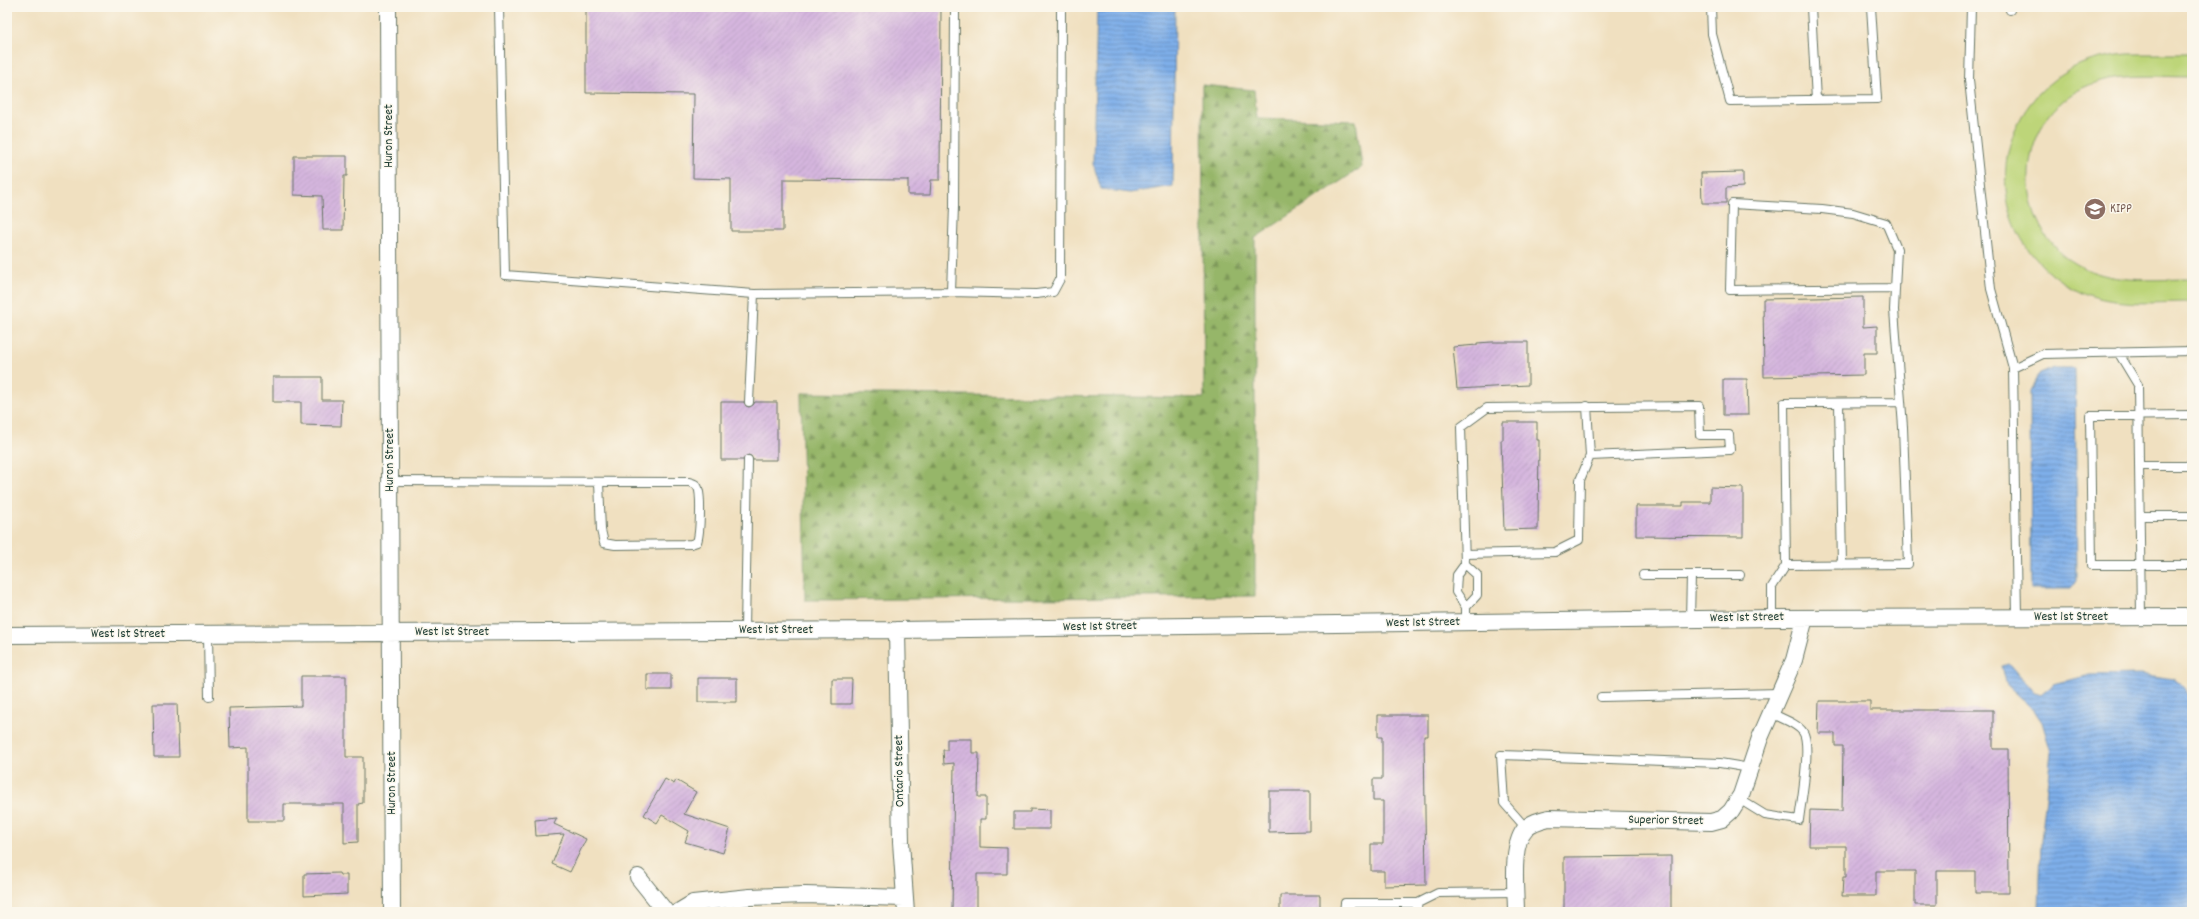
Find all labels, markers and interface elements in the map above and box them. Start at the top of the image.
street label: Huron Street [380,104,399,168]
school or university icon: KIPP [2082,196,2108,222]
place label: KIPP [2110,200,2132,219]
street label: Huron Street [381,428,400,492]
street label: West 1st Street [1710,608,1784,628]
street label: West 1st Street [2034,608,2108,627]
street label: West 1st Street [1386,613,1460,633]
street label: West 1st Street [1063,617,1137,637]
street label: West 1st Street [739,621,813,640]
street label: West 1st Street [415,623,489,642]
street label: West 1st Street [91,625,165,644]
street label: Ontario Street [890,735,910,807]
street label: Huron Street [383,751,402,815]
street label: Superior Street [1628,811,1704,831]

